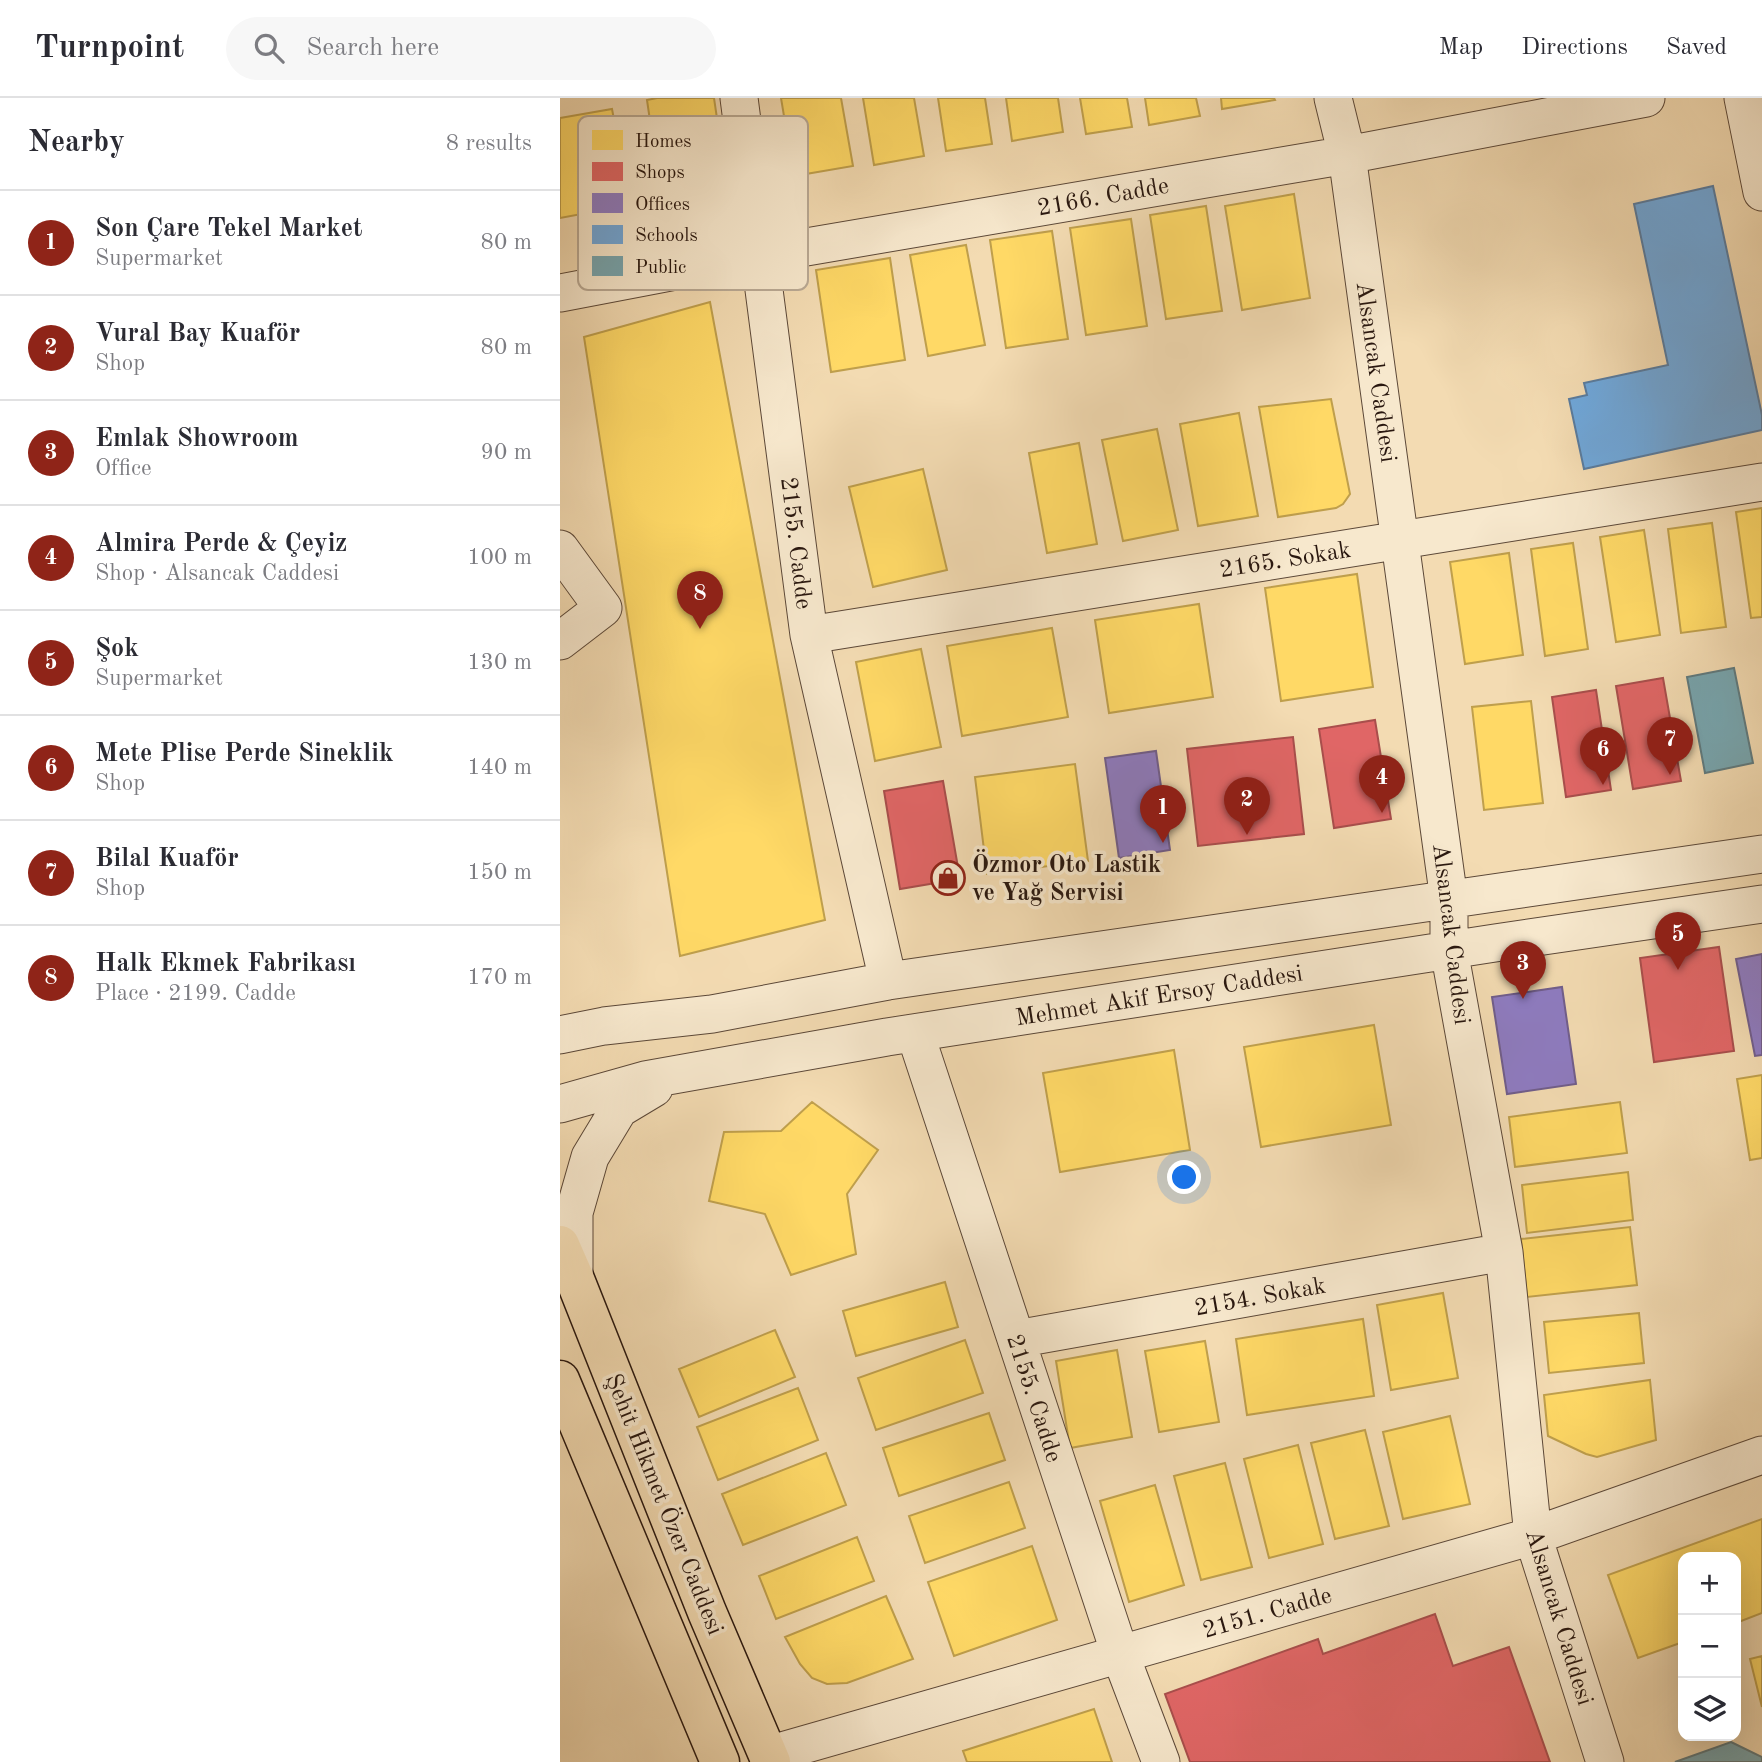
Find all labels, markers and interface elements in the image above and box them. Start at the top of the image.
search box [226,17,716,80]
icon: search [250,29,288,67]
text: Turnpoint [35,32,184,65]
text: Search here [306,35,439,61]
text: Map [1439,36,1483,60]
text: Directions [1521,36,1628,60]
text: Saved [1666,36,1727,60]
legend [578,116,808,290]
text: Nearby [28,128,125,158]
text: 8 results [446,132,532,155]
text: Homes [635,133,691,152]
text: Shops [635,164,685,183]
street label: 2166. Cadde [1036,175,1171,221]
text: Offices [635,196,690,215]
text: Son Çare Tekel Market [95,216,362,242]
text: Schools [635,227,698,246]
text: 1 [44,231,58,254]
text: 80 m [481,231,532,254]
text: Supermarket [95,247,223,270]
text: Public [635,259,686,278]
street label: Alsancak Caddesi [1350,280,1400,464]
text: Vural Bay Kuaför [95,321,300,347]
text: 2 [44,336,58,359]
text: 80 m [481,336,532,359]
text: Shop [95,352,145,375]
text: Emlak Showroom [95,426,299,452]
text: 3 [44,441,58,464]
text: 90 m [481,441,532,464]
text: Office [95,457,152,480]
street label: 2155. Cadde [775,476,815,611]
text: Almira Perde & Çeyiz [95,531,347,557]
street label: 2165. Sokak [1218,539,1353,583]
text: 4 [44,546,58,569]
text: 100 m [467,546,532,569]
text: Shop · Alsancak Caddesi [95,562,339,585]
pin: 8 [677,571,723,629]
text: Şok [95,636,139,662]
text: 5 [44,651,58,674]
text: 130 m [467,651,532,674]
text: Supermarket [95,667,223,690]
pin: 7 [1647,717,1693,775]
pin: 6 [1580,727,1626,785]
text: Mete Plise Perde Sineklik [95,741,393,767]
pin: 4 [1359,755,1405,813]
text: 6 [44,756,58,779]
text: 140 m [467,756,532,779]
text: Shop [95,772,145,795]
pin: 2 [1224,777,1270,835]
pin: 1 [1140,785,1186,843]
street label: Alsancak Caddesi [1427,842,1473,1026]
text: Bilal Kuaför [95,846,239,872]
place label: Özmor Oto Lastik ve Yağ Servisi [972,849,1161,906]
shop icon: Özmor Oto Lastik ve Yağ Servisi [929,859,967,897]
text: 7 [44,861,58,884]
text: 150 m [467,861,532,884]
text: Shop [95,877,145,900]
pin: 5 [1655,912,1701,970]
pin: 3 [1500,941,1546,999]
text: Halk Ekmek Fabrikası [95,951,356,977]
street label: Mehmet Akif Ersoy Caddesi [1014,962,1305,1032]
text: 8 [44,966,58,989]
text: 170 m [467,966,532,989]
text: Place · 2199. Cadde [95,982,296,1005]
your location [1167,1160,1201,1194]
street label: 2154. Sokak [1193,1275,1328,1321]
street label: 2155. Cadde [1001,1332,1065,1466]
street label: Şehit Hikmet Özer Caddesi [600,1369,730,1639]
street label: Alsancak Caddesi [1520,1527,1596,1708]
map controls [1678,1552,1741,1741]
button: + [1678,1552,1741,1615]
street label: 2151. Cadde [1200,1584,1335,1644]
button: − [1678,1615,1741,1678]
button: layers [1678,1678,1741,1741]

